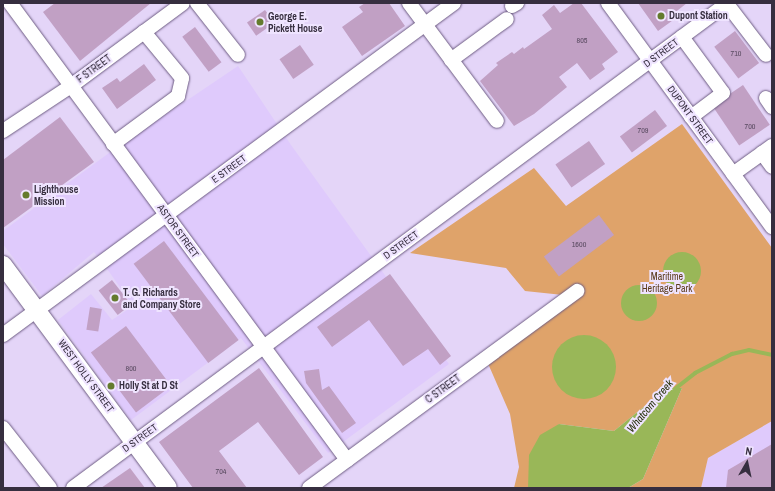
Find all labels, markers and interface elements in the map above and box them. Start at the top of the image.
place label: George E. Pickett House [268,10,322,34]
place label: Dupont Station [669,10,728,22]
marker: Dupont Station [656,11,666,21]
marker: George E. Pickett House [255,17,265,27]
house number: 805 [577,36,587,46]
street label: D STREET [641,36,681,70]
house number: 710 [731,49,741,59]
street label: F STREET [74,52,114,86]
street label: DUPONT STREET [665,83,715,147]
house number: 700 [745,122,755,132]
house number: 709 [638,126,648,136]
street label: E STREET [209,152,249,186]
place label: Lighthouse Mission [34,183,78,206]
marker: Lighthouse Mission [21,190,31,200]
street label: ASTOR STREET [155,202,201,260]
street label: D STREET [381,228,421,262]
house number: 1600 [572,240,586,250]
park label: Maritime Heritage Park [642,270,692,294]
place label: T. G. Richards and Company Store [123,286,200,310]
marker: T. G. Richards and Company Store [110,293,120,303]
street label: WEST HOLLY STREET [56,337,116,415]
house number: 800 [126,364,136,374]
street label: C STREET [423,372,463,406]
water label: Whatcom Creek [624,377,676,435]
place label: Holly St at D St [119,380,178,392]
marker: Holly St at D St [106,381,116,391]
street label: D STREET [120,421,160,455]
north arrow [727,443,767,483]
text: N [745,444,753,459]
house number: 704 [216,467,226,477]

